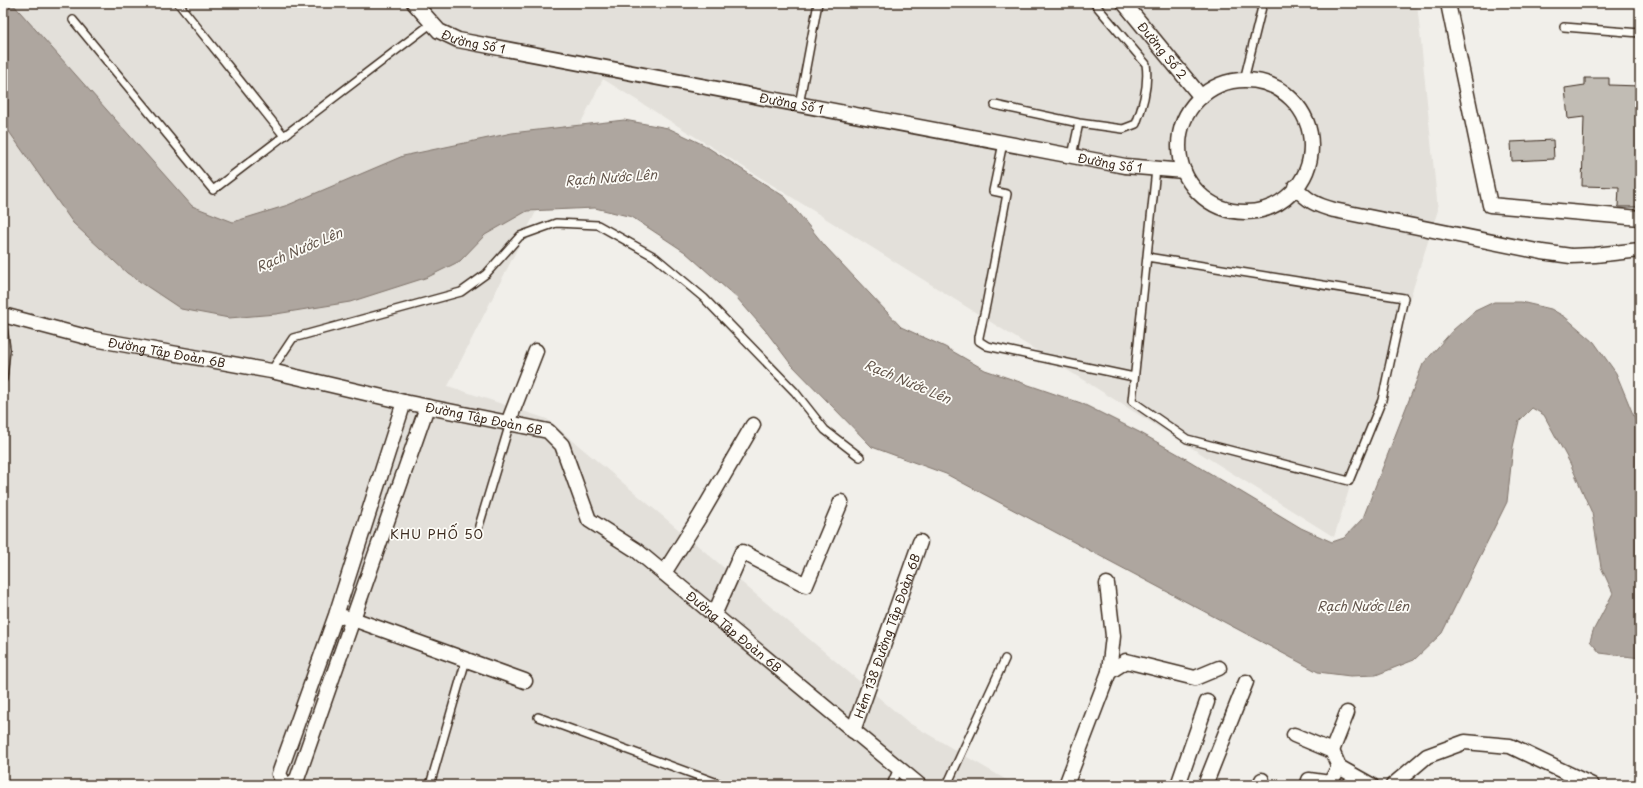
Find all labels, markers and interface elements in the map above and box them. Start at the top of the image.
street label: Đường Số 2 [1134,18,1192,83]
street label: Đường Số 1 [439,25,507,58]
street label: Đường Số 1 [758,88,825,118]
street label: Đường Số 1 [1076,148,1143,176]
water label: Rạch Nước Lên [564,164,659,190]
water label: Rạch Nước Lên [253,222,346,276]
street label: Đường Tập Đoàn 6B [107,333,227,372]
water label: Rạch Nước Lên [862,354,955,408]
street label: Đường Tập Đoàn 6B [424,398,544,439]
district label: KHU PHỐ 50 [390,523,484,543]
street label: Hẻm 138 Đường Tập Đoàn 6B [849,551,924,721]
street label: Đường Tập Đoàn 6B [682,586,786,676]
water label: Rạch Nước Lên [1317,596,1410,615]

